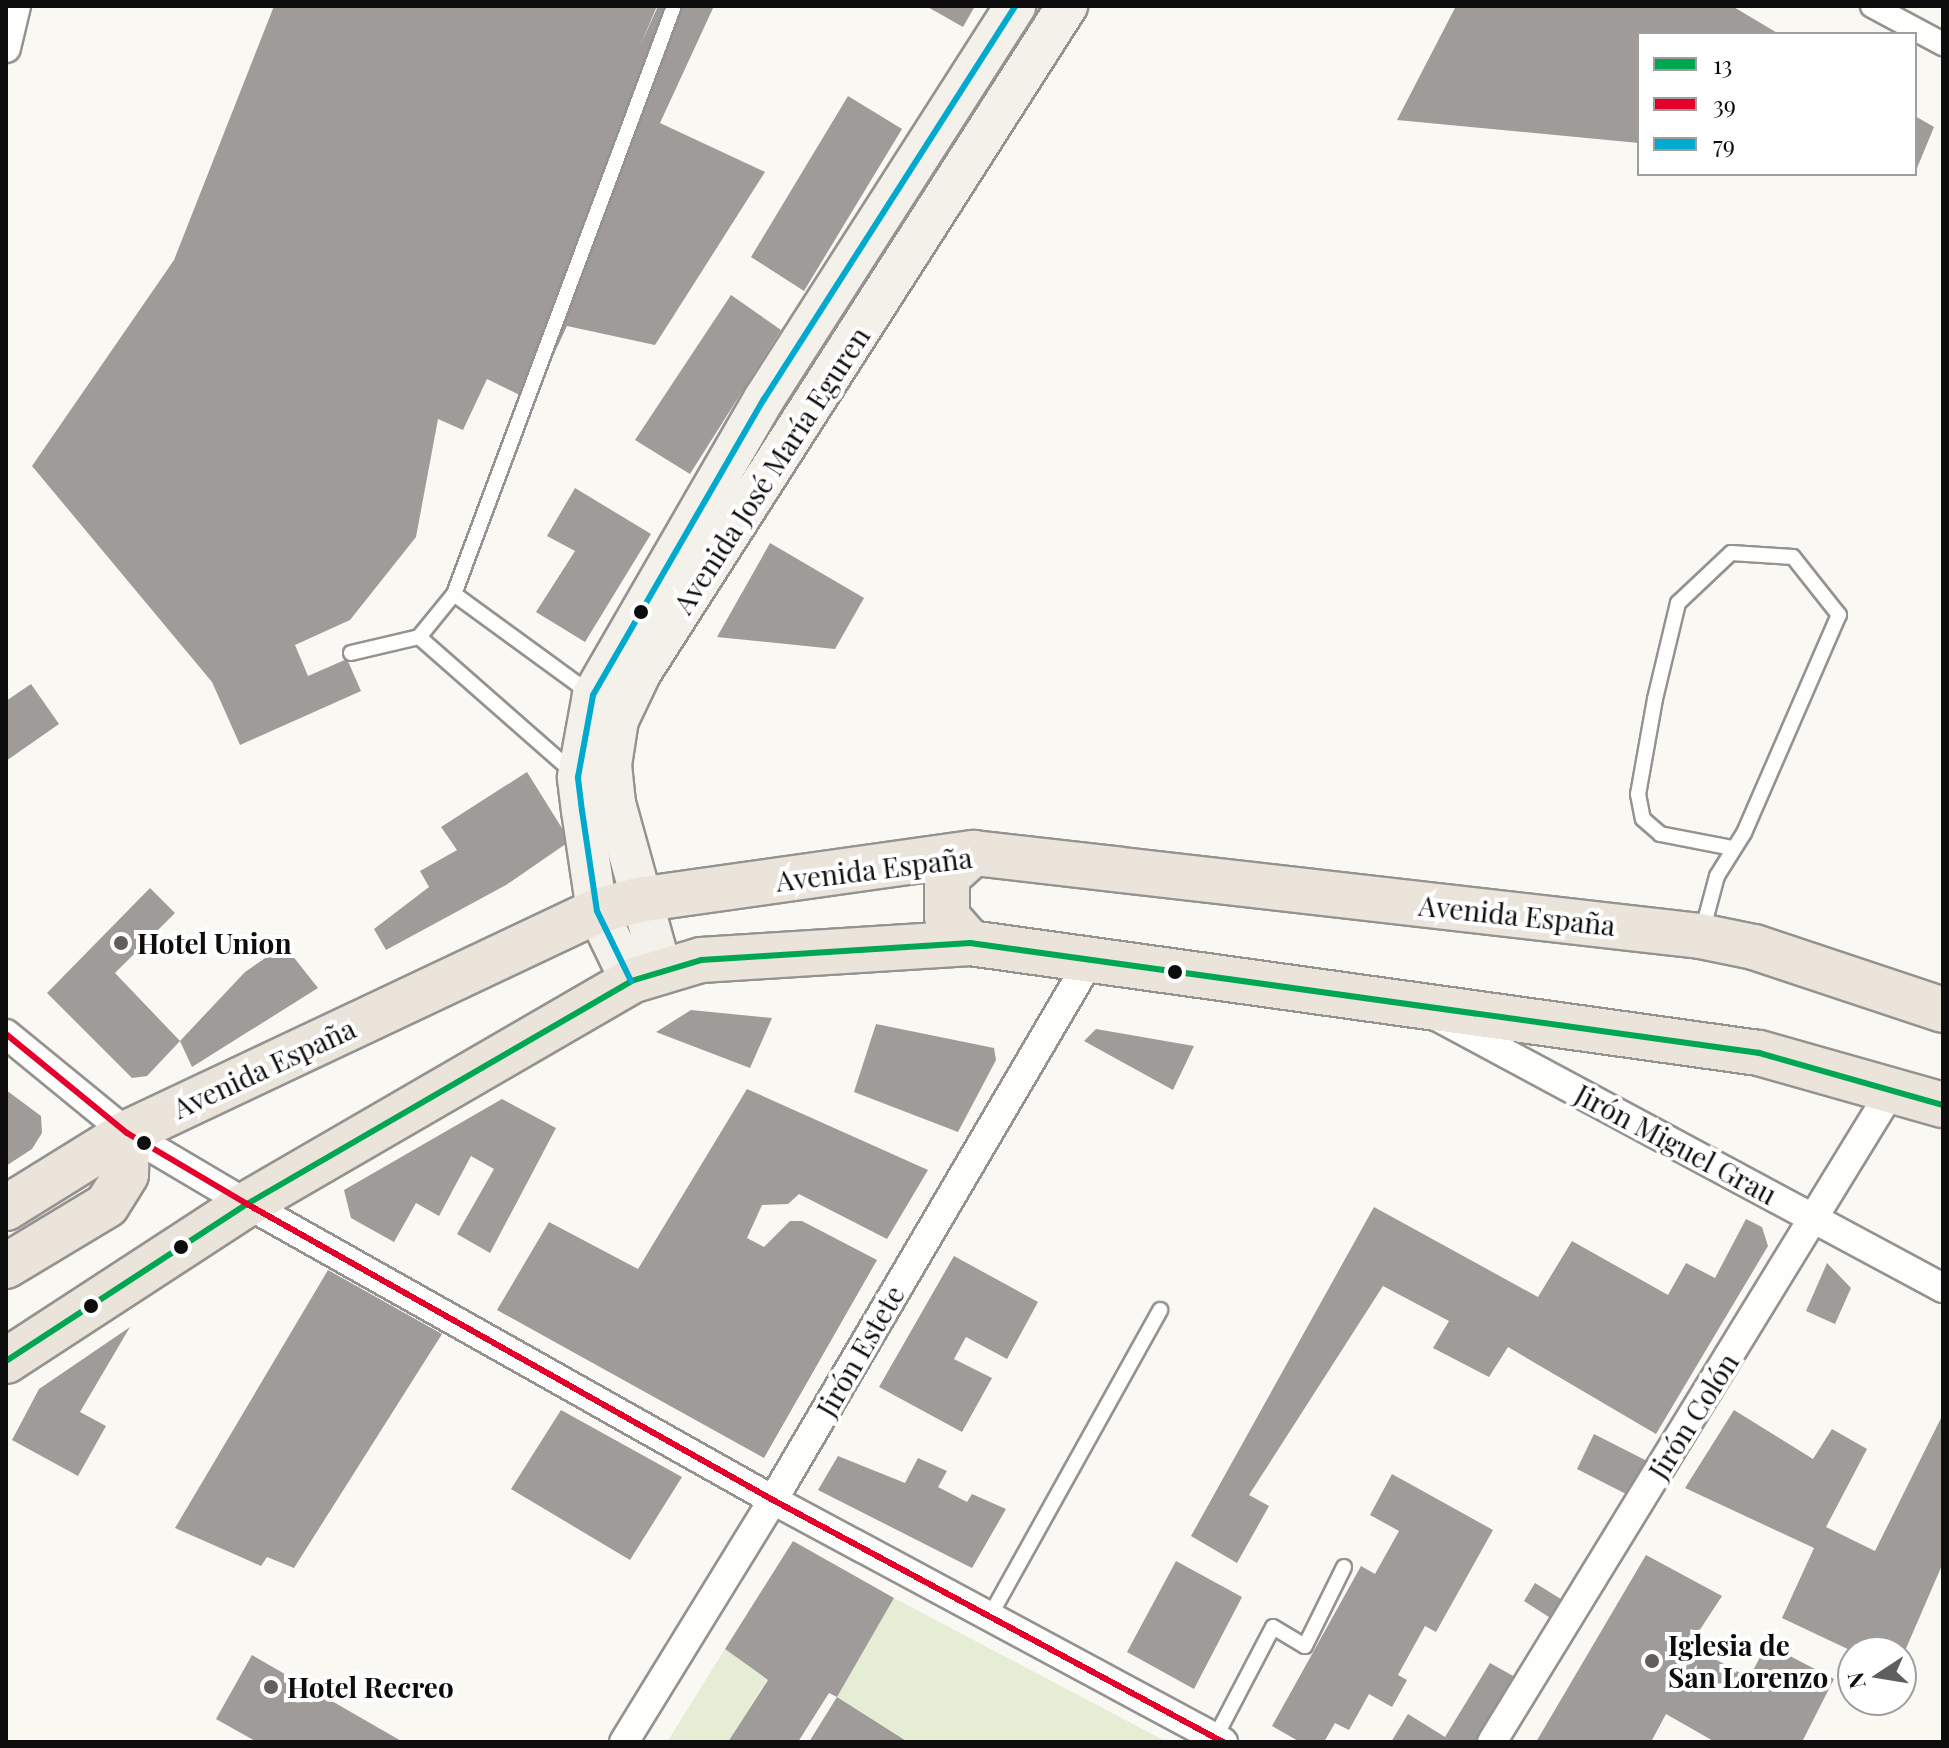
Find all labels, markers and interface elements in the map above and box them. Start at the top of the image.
legend [1637,32,1917,176]
text: 13 [1713,48,1732,80]
text: 39 [1713,88,1736,120]
text: 79 [1713,128,1735,160]
street label: Avenida José María Eguren [666,320,876,620]
unlabelled marker [633,604,649,620]
street label: Avenida España [774,840,974,898]
street label: Avenida España [1417,888,1617,942]
place label: Hotel Union [137,926,292,960]
marker: Hotel Union [112,934,130,952]
unlabelled marker [1167,964,1183,980]
street label: Avenida España [167,1011,361,1125]
street label: Jirón Miguel Grau [1570,1077,1782,1211]
unlabelled marker [136,1135,152,1151]
unlabelled marker [173,1239,189,1255]
street label: Jirón Estete [809,1279,911,1423]
unlabelled marker [83,1298,99,1314]
street label: Jirón Colón [1641,1347,1745,1485]
place label: Iglesia de San Lorenzo [1668,1628,1828,1694]
north arrow [1837,1636,1917,1716]
marker: Iglesia de San Lorenzo [1643,1652,1661,1670]
place label: Hotel Recreo [287,1670,454,1704]
text: N [1839,1670,1872,1691]
marker: Hotel Recreo [262,1678,280,1696]

